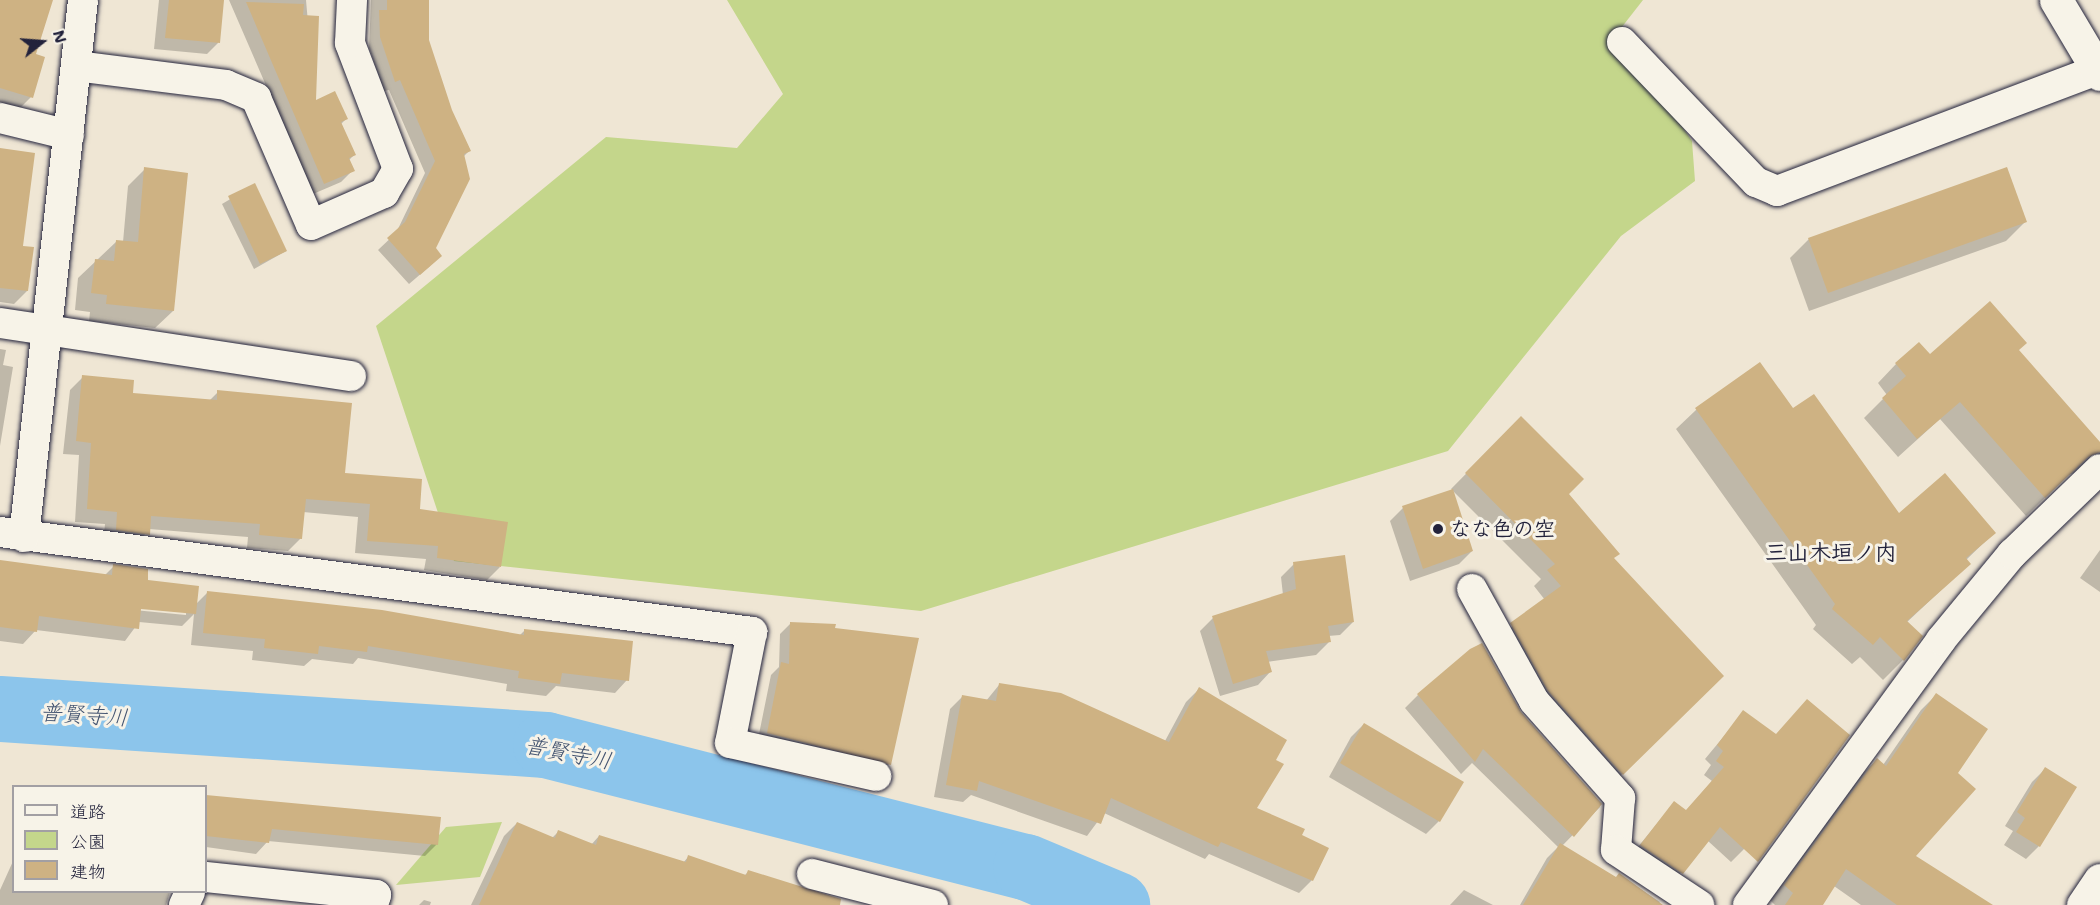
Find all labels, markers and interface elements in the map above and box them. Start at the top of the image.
north arrow [12,12,72,72]
text: N [48,27,72,46]
place label: なな色の空 [1450,516,1555,542]
marker: なな色の空 [1431,522,1445,536]
district label: 三山木垣ノ内 [1765,540,1897,566]
water label: 普賢寺川 [39,699,129,731]
water label: 普賢寺川 [522,732,614,774]
legend [12,785,207,893]
text: 道路 [70,800,106,824]
text: 公園 [70,830,106,854]
text: 建物 [70,860,106,884]

